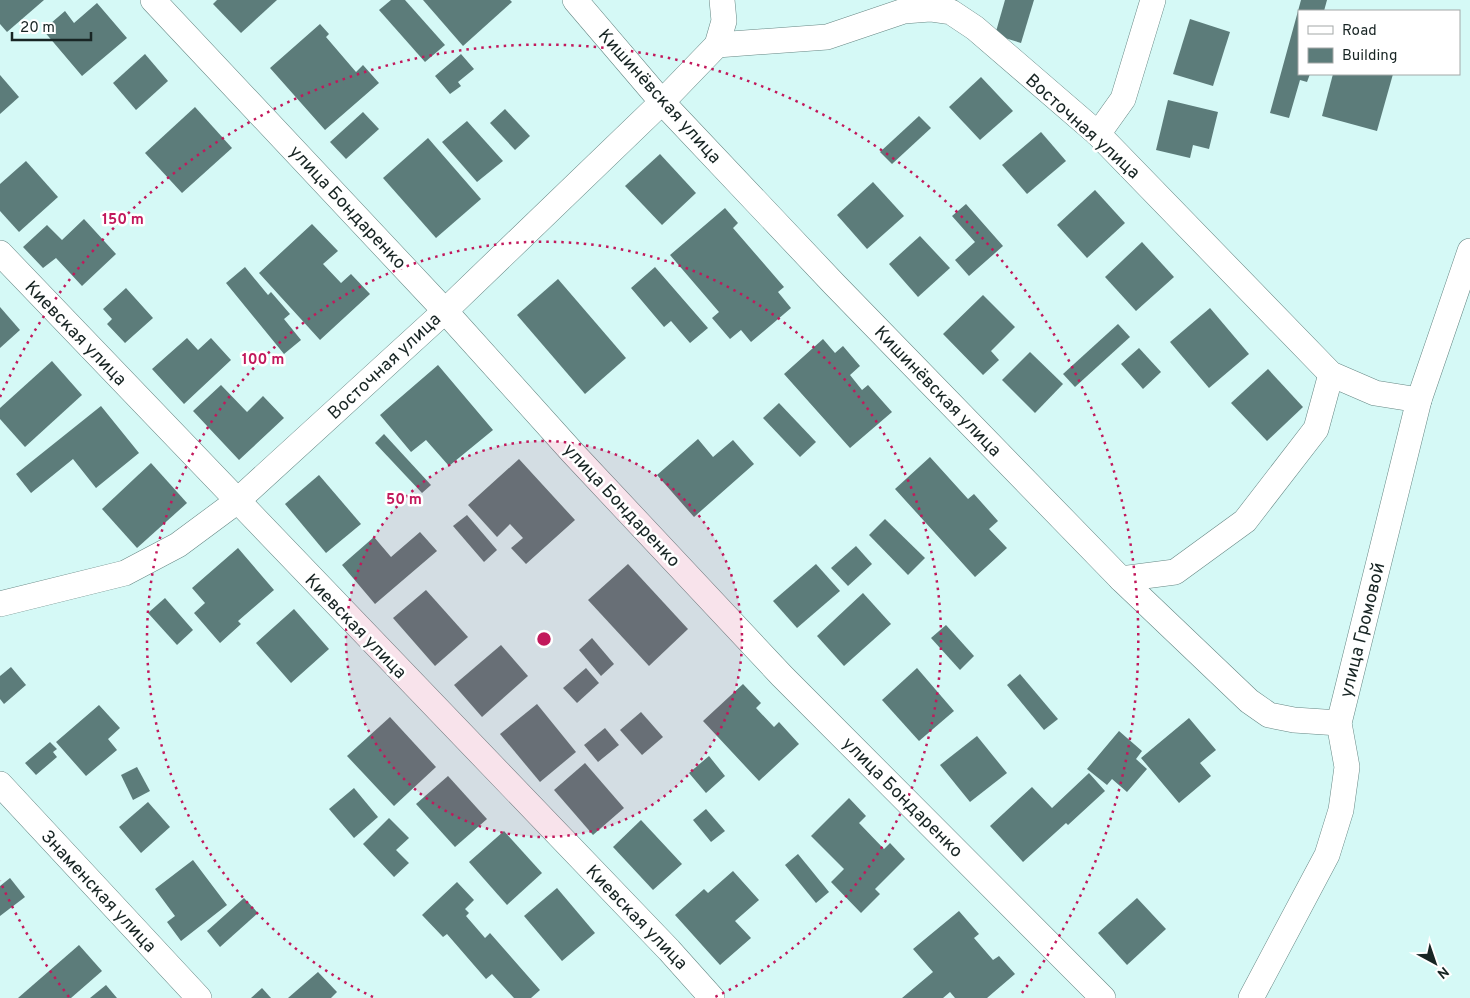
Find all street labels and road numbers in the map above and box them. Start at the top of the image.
street label: Кишинёвская улица [592,25,726,169]
street label: Восточная улица [1020,70,1144,185]
street label: улица Бондаренко [283,141,410,275]
street label: Киевская улица [19,277,131,391]
street label: Восточная улица [324,309,446,425]
street label: Кишинёвская улица [868,322,1005,462]
street label: улица Бондаренко [557,439,684,573]
street label: улица Громовой [1336,560,1391,700]
street label: Киевская улица [299,570,411,684]
street label: улица Бондаренко [837,733,967,863]
street label: Знаменская улица [35,826,161,958]
street label: Киевская улица [580,861,692,975]

